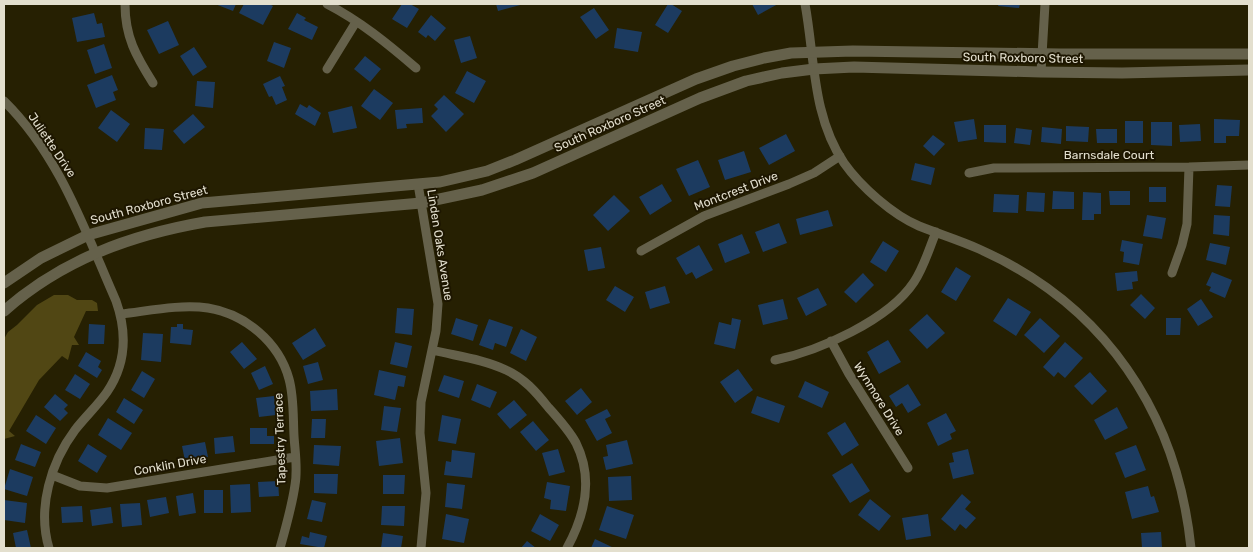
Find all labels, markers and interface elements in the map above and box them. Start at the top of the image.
street label: South Roxboro Street [963,50,1084,66]
street label: South Roxboro Street [552,93,668,155]
street label: Juliette Drive [25,110,79,180]
street label: Barnsdale Court [1064,148,1154,162]
street label: Montcrest Drive [692,168,780,213]
street label: South Roxboro Street [89,183,209,227]
street label: Linden Oaks Avenue [424,188,456,302]
street label: Wynmore Drive [851,360,907,439]
street label: Tapestry Terrace [271,392,289,485]
street label: Conklin Drive [133,452,208,478]

